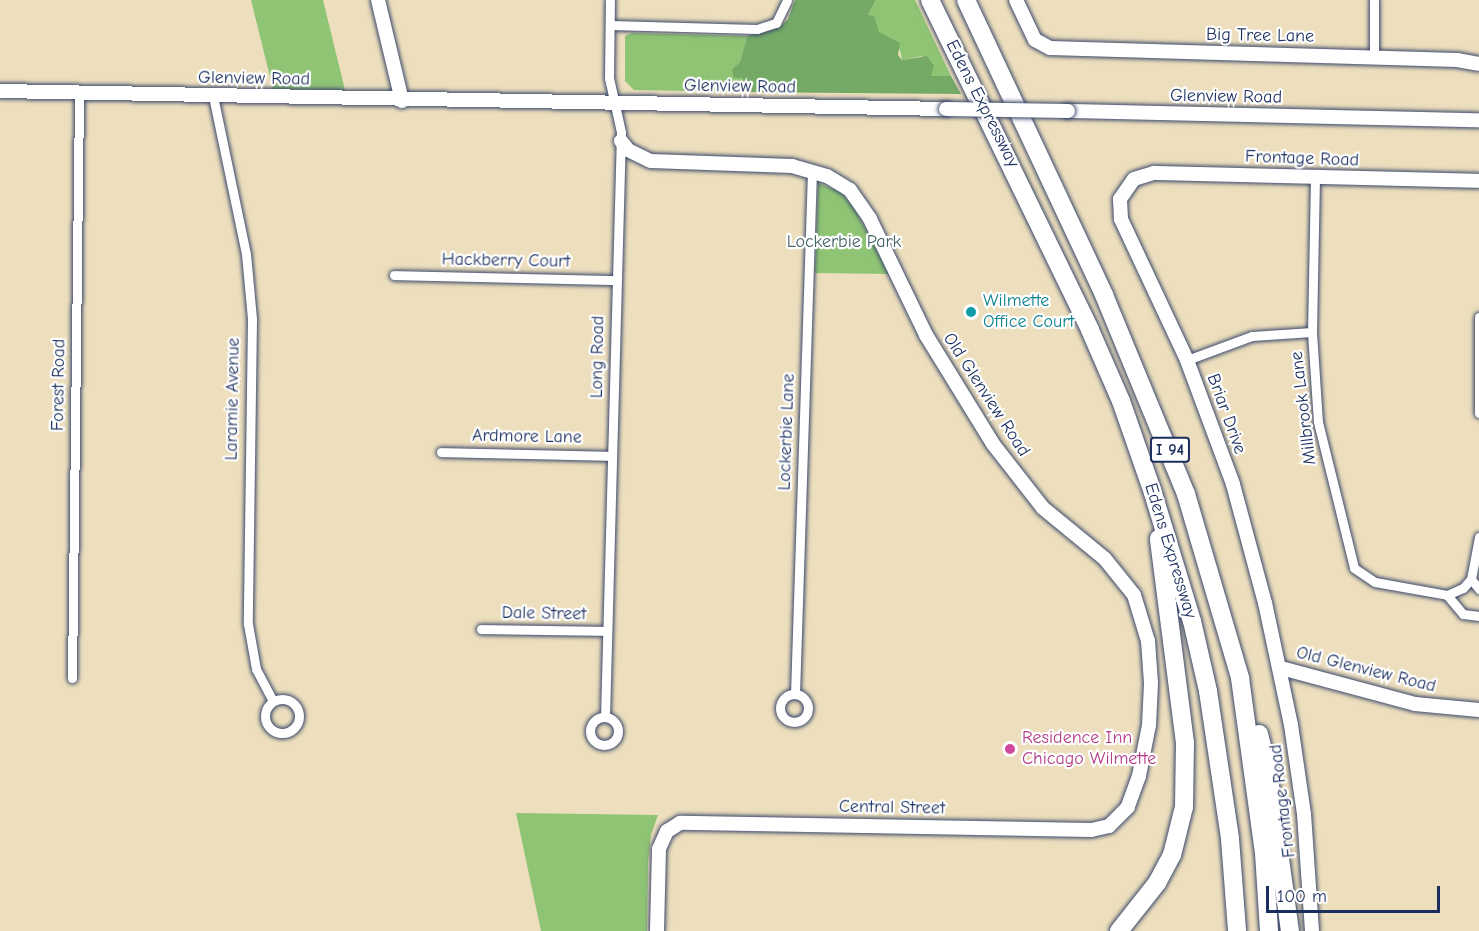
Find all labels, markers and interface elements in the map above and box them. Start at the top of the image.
street label: Big Tree Lane [1206,24,1314,48]
street label: Edens Expressway [941,37,1023,171]
street label: Glenview Road [198,67,310,91]
street label: Glenview Road [684,75,796,99]
street label: Glenview Road [1170,85,1282,109]
street label: Frontage Road [1245,146,1359,172]
park label: Lockerbie Park [787,231,901,253]
street label: Hackberry Court [441,249,571,273]
place label: Wilmette Office Court [983,291,1074,334]
marker: Wilmette Office Court [964,305,978,319]
street label: Long Road [586,316,610,398]
street label: Old Glenview Road [938,329,1034,461]
street label: Laramie Avenue [221,337,245,461]
street label: Forest Road [47,339,71,431]
street label: Millbrook Lane [1286,350,1322,466]
street label: Briar Drive [1202,371,1250,457]
street label: Lockerbie Lane [774,373,800,491]
street label: Ardmore Lane [472,425,582,449]
road number: I 94 [1149,437,1191,463]
street label: Edens Expressway [1139,481,1201,621]
street label: Dale Street [501,602,587,626]
street label: Old Glenview Road [1294,642,1438,698]
place label: Residence Inn Chicago Wilmette [1022,728,1156,771]
marker: Residence Inn Chicago Wilmette [1003,742,1017,756]
street label: Frontage Road [1265,743,1301,859]
street label: Central Street [839,796,945,820]
scale bar [1269,874,1443,912]
text: 100 m [1277,886,1327,907]

